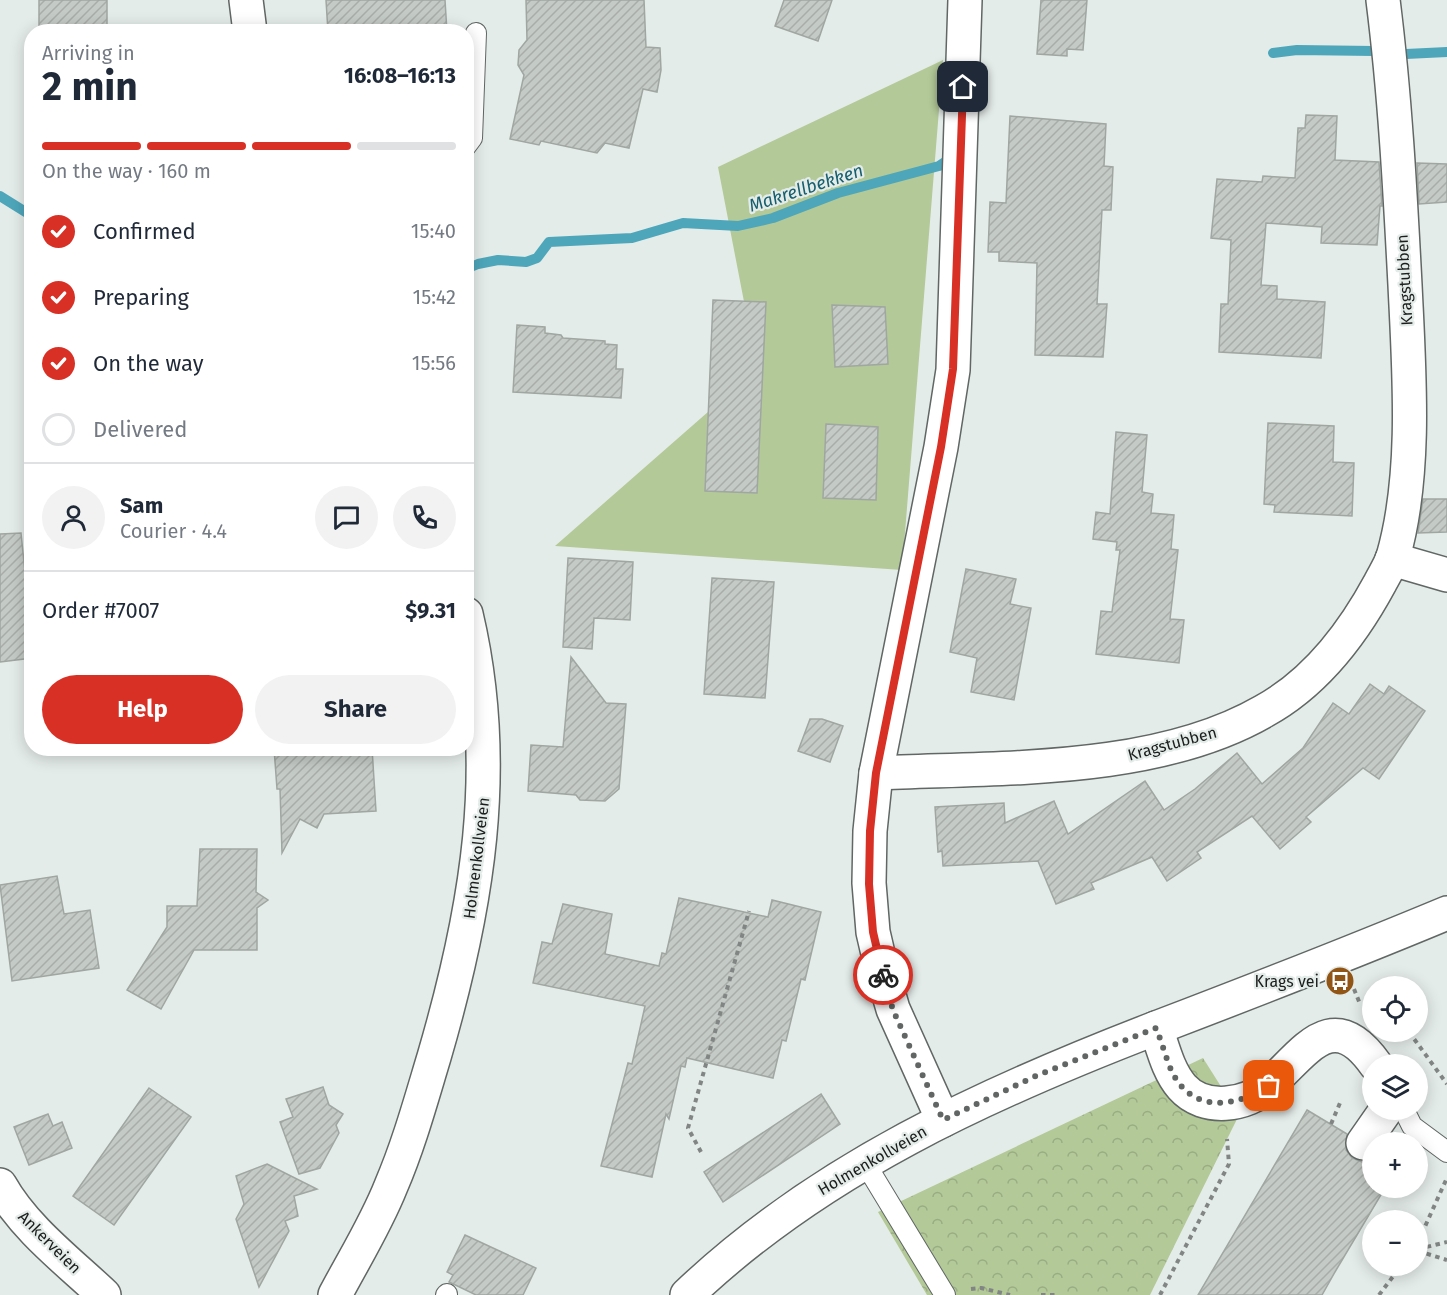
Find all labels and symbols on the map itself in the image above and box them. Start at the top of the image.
pin [937,61,988,112]
water label: Makrellbekken [746,159,866,217]
street label: Kragstubben [1393,234,1416,326]
street label: Kragstubben [1125,722,1219,764]
street label: Holmenkollveien [460,796,493,920]
courier [853,945,913,1005]
bus stop icon: Krags vei [1324,965,1356,997]
place label: Krags vei [1254,972,1319,991]
pin [1243,1060,1294,1111]
street label: Holmenkollveien [814,1122,930,1199]
street label: Ankerveien [14,1207,85,1278]

